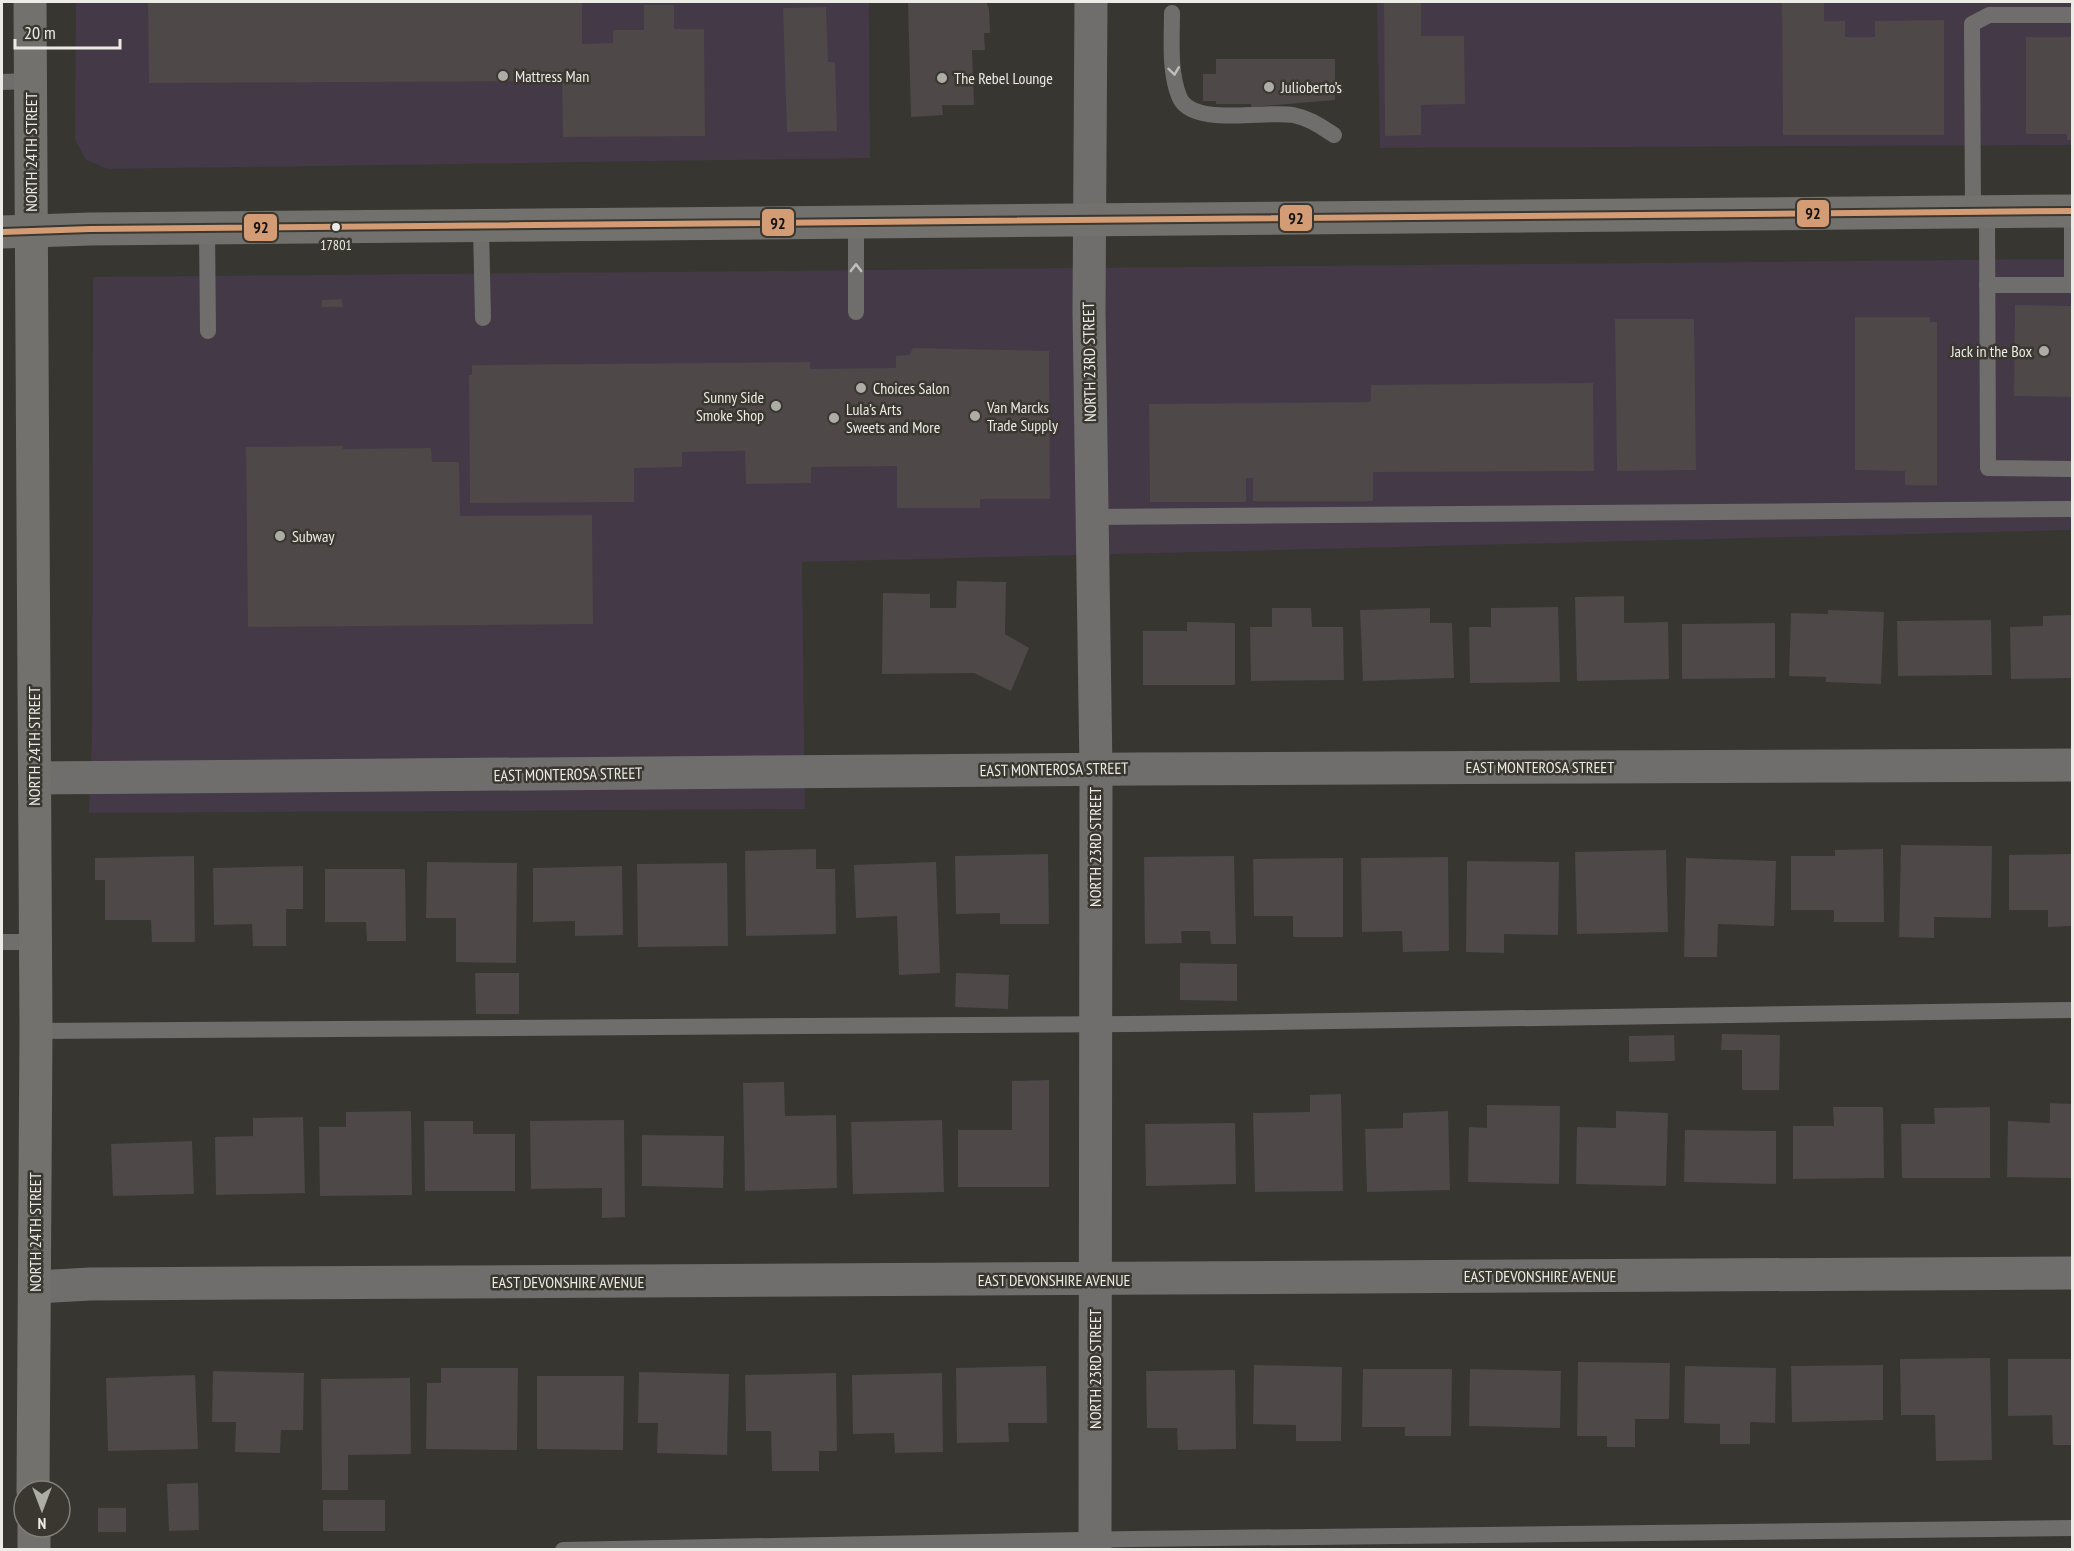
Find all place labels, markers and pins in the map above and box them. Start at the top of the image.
place label: Mattress Man [515,66,589,86]
place label: The Rebel Lounge [954,68,1053,88]
marker: Mattress Man [496,69,510,83]
marker: The Rebel Lounge [935,71,949,85]
place label: Julioberto’s [1280,77,1342,97]
marker: Julioberto’s [1262,80,1276,94]
marker: 17801 [330,221,342,233]
place label: 17801 [320,236,352,254]
place label: Jack in the Box [1950,341,2032,361]
marker: Jack in the Box [2037,344,2051,358]
place label: Choices Salon [873,378,950,398]
marker: Choices Salon [854,381,868,395]
place label: Sunny Side Smoke Shop [696,387,764,425]
place label: Van Marcks Trade Supply [986,397,1058,435]
marker: Sunny Side Smoke Shop [769,399,783,413]
place label: Lula’s Arts Sweets and More [846,399,940,437]
marker: Van Marcks Trade Supply [968,409,982,423]
marker: Lula’s Arts Sweets and More [827,411,841,425]
place label: Subway [292,526,334,546]
marker: Subway [273,529,287,543]

